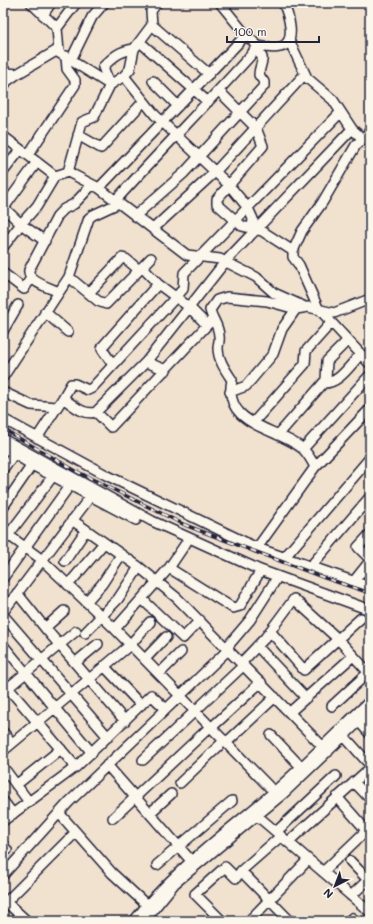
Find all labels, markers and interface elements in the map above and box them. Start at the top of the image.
scale bar [227,18,319,44]
text: 100 m [233,23,267,39]
north arrow [315,866,355,906]
text: N [320,885,336,902]

